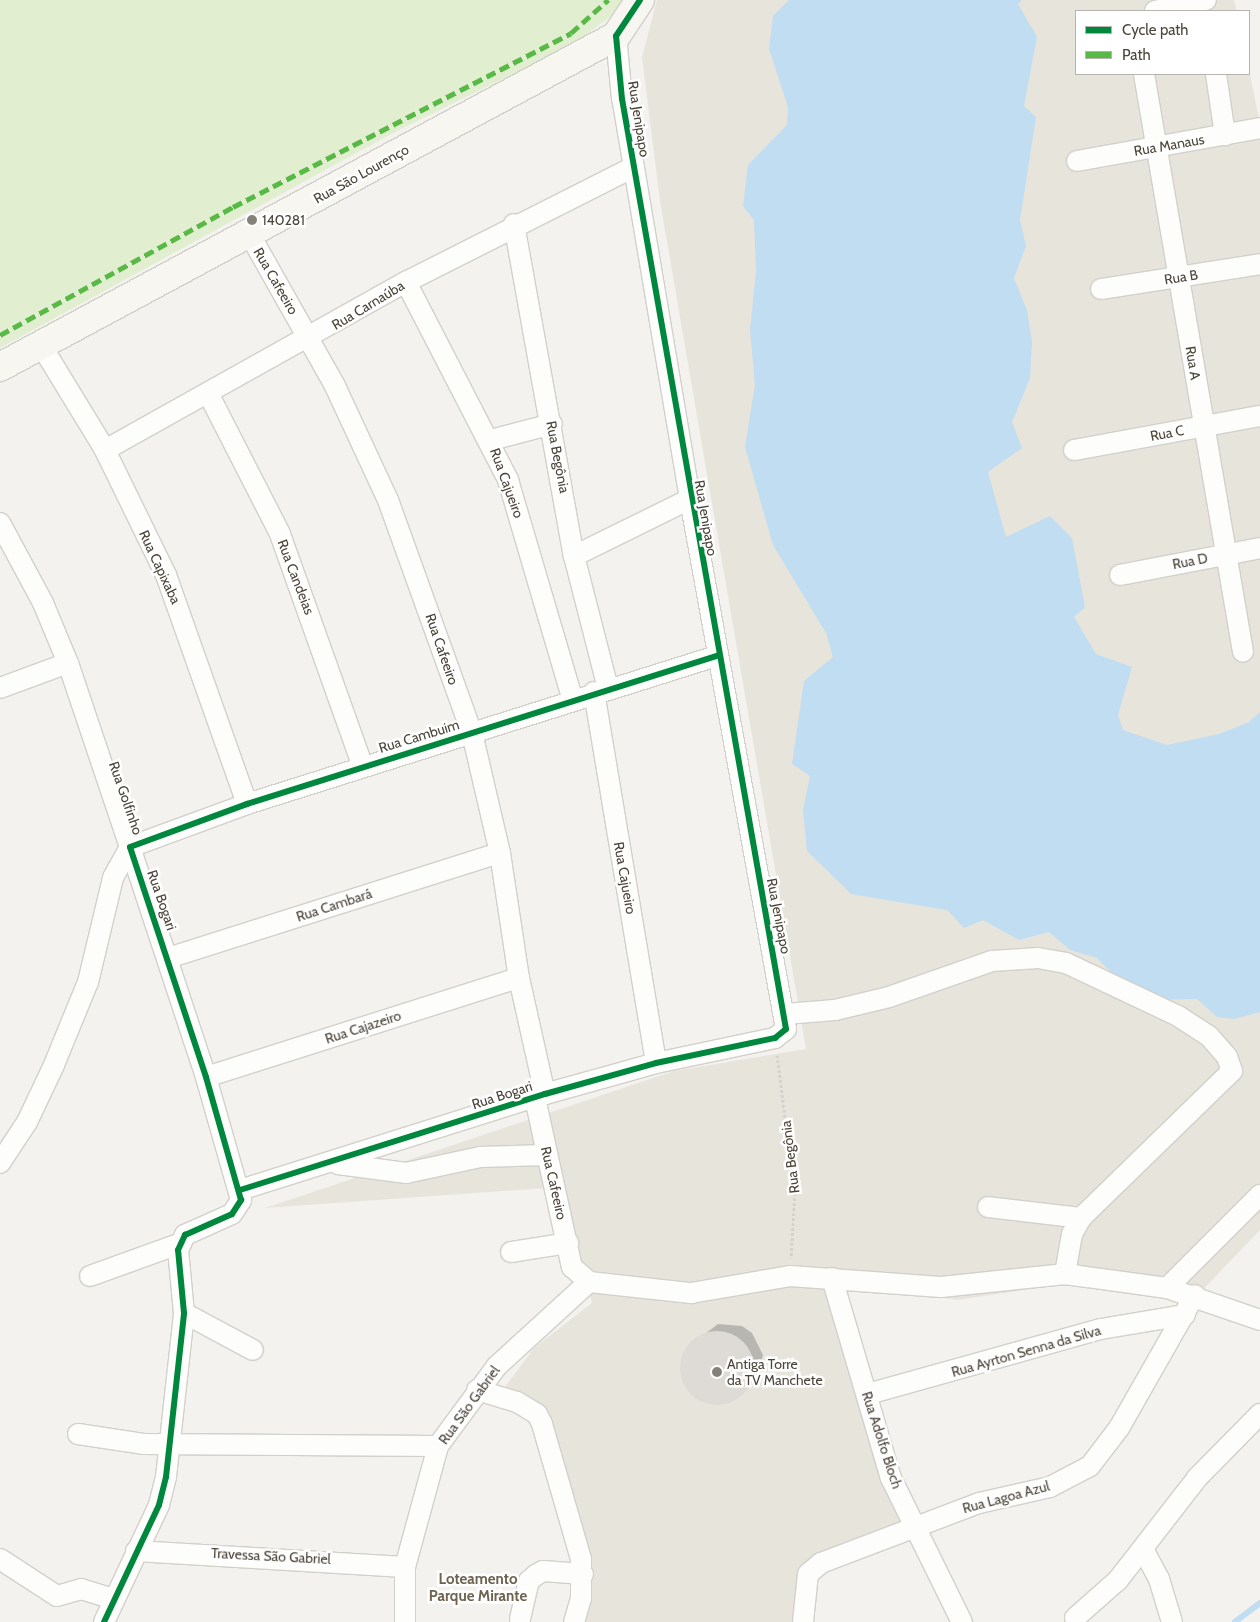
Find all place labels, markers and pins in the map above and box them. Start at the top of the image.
place label: 140281 [262,212,305,228]
marker: 140281 [246,214,258,226]
place label: Antiga Torre da TV Manchete [727,1356,823,1388]
marker: Antiga Torre da TV Manchete [711,1366,723,1378]

